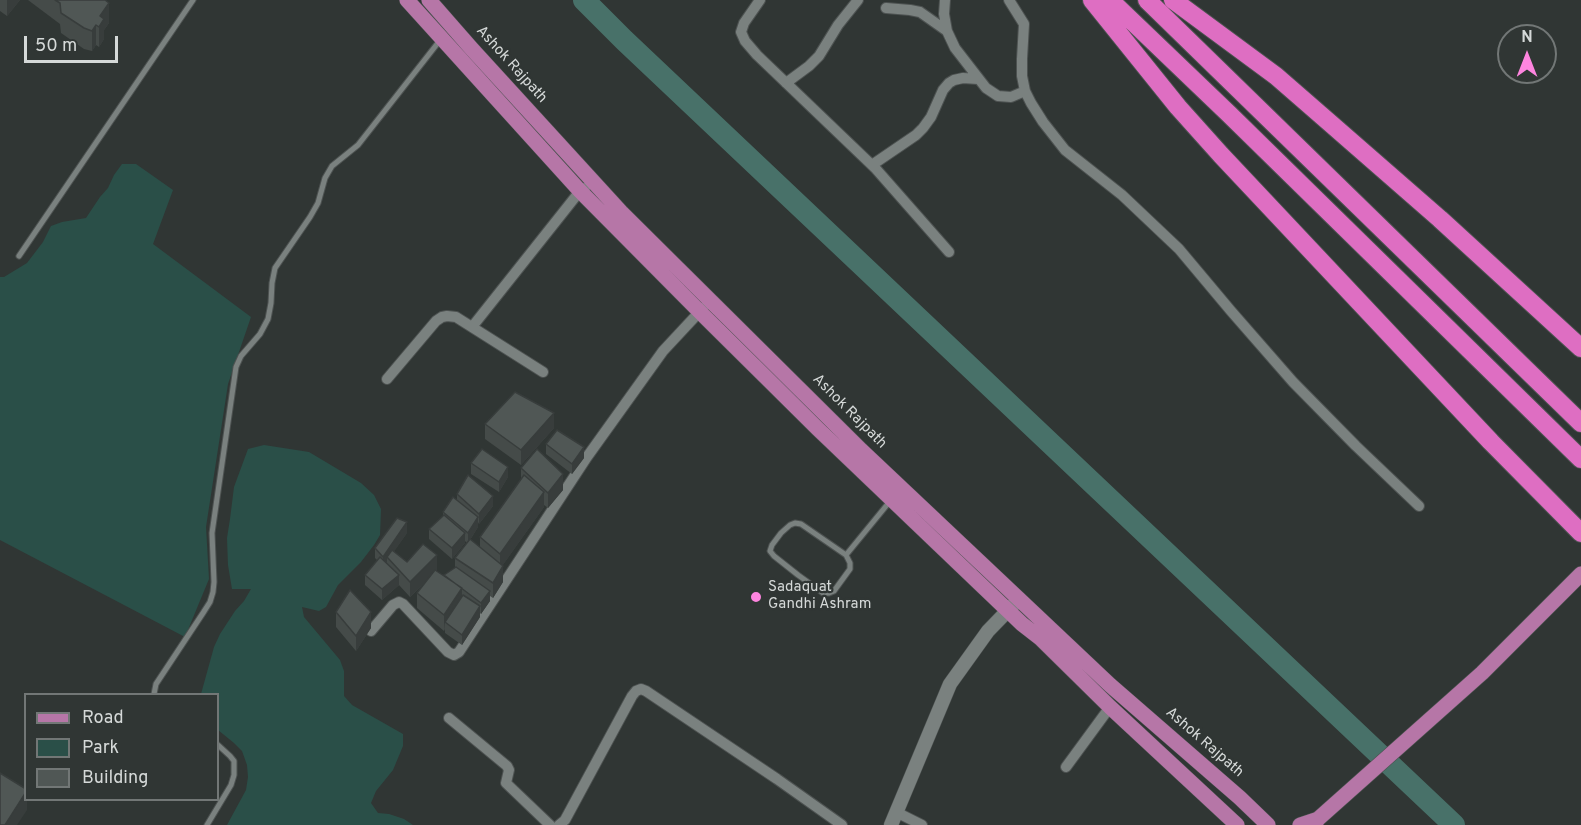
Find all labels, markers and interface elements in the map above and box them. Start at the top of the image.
street label: Ashok Rajpath [472,23,550,107]
scale bar [27,24,122,62]
north arrow [1497,24,1557,84]
text: N [1521,28,1533,48]
text: 50 m [35,35,77,58]
street label: Ashok Rajpath [808,371,890,453]
place label: Sadaquat Gandhi Ashram [768,579,871,614]
marker: Sadaquat Gandhi Ashram [749,590,763,604]
legend [24,693,219,801]
street label: Ashok Rajpath [1161,704,1247,782]
text: Road [82,707,124,730]
text: Park [82,737,119,760]
text: Building [82,767,148,790]

